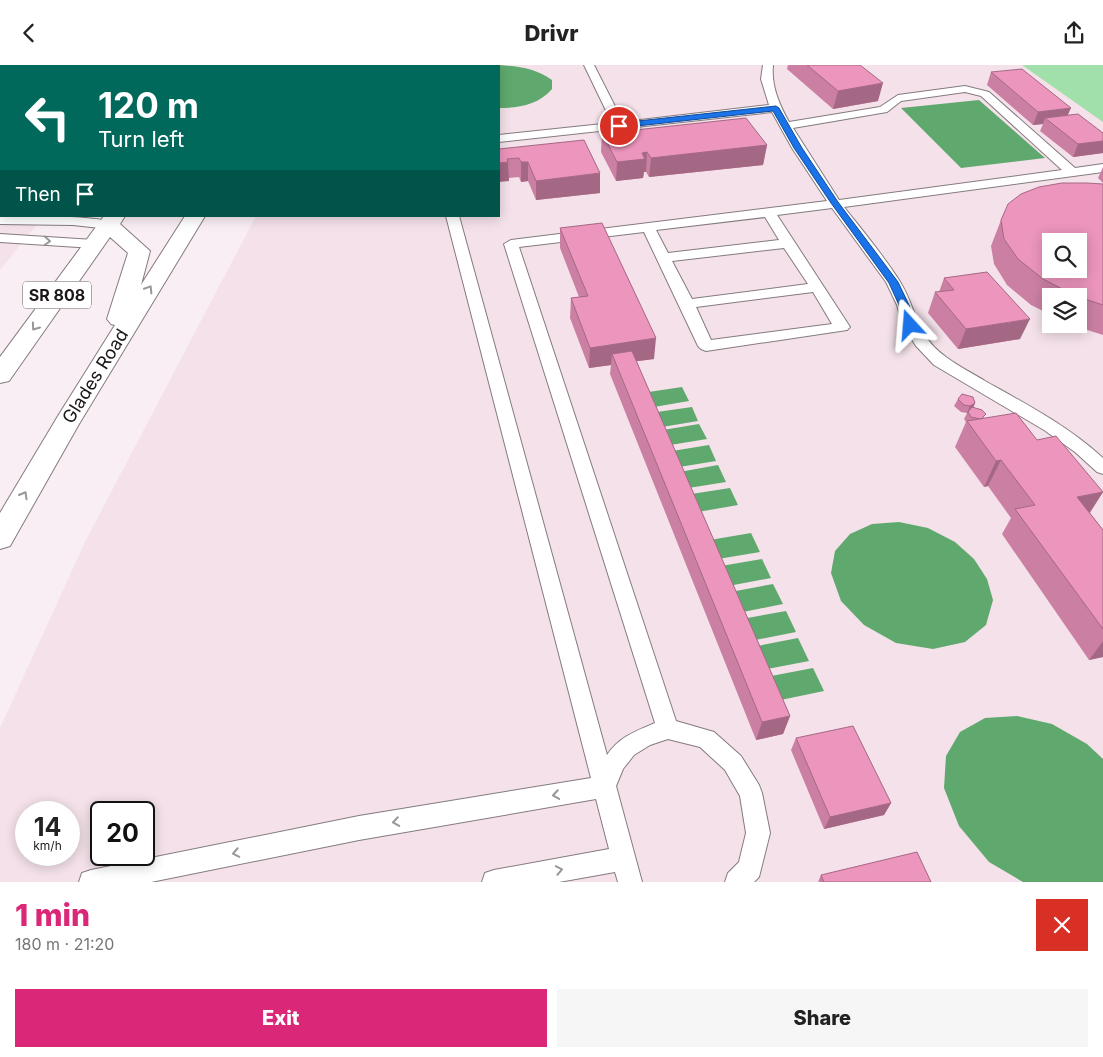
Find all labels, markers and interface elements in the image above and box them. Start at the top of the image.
icon: back [15,19,43,47]
icon: share [1060,19,1088,47]
text: Drivr [524,20,579,46]
text: 120 m [98,84,199,126]
icon: left [15,85,80,150]
pin [598,105,640,147]
icon: arrive [605,112,633,140]
text: Turn left [98,126,184,152]
icon: arrive [71,180,99,208]
text: Then [15,183,61,206]
map controls [1042,233,1087,333]
button: search [1042,233,1087,278]
one-way arrow [44,235,52,246]
road number: SR 808 [23,281,91,309]
one-way arrow [143,286,153,295]
button: layers [1042,288,1087,333]
position arrow [883,298,935,350]
one-way arrow [32,321,41,331]
street label: Glades Road [58,325,132,427]
one-way arrow [17,492,27,501]
one-way arrow [552,790,560,800]
speed limit sign: 20 [90,801,155,866]
text: 14 [34,812,61,842]
one-way arrow [391,816,400,826]
text: km/h [33,838,62,853]
one-way arrow [232,847,241,857]
one-way arrow [555,865,564,875]
text: 1 min [15,897,90,933]
button: close [1036,899,1088,951]
text: 180 m · 21:20 [15,934,114,954]
button: Exit [15,989,547,1047]
button: Share [557,989,1088,1047]

